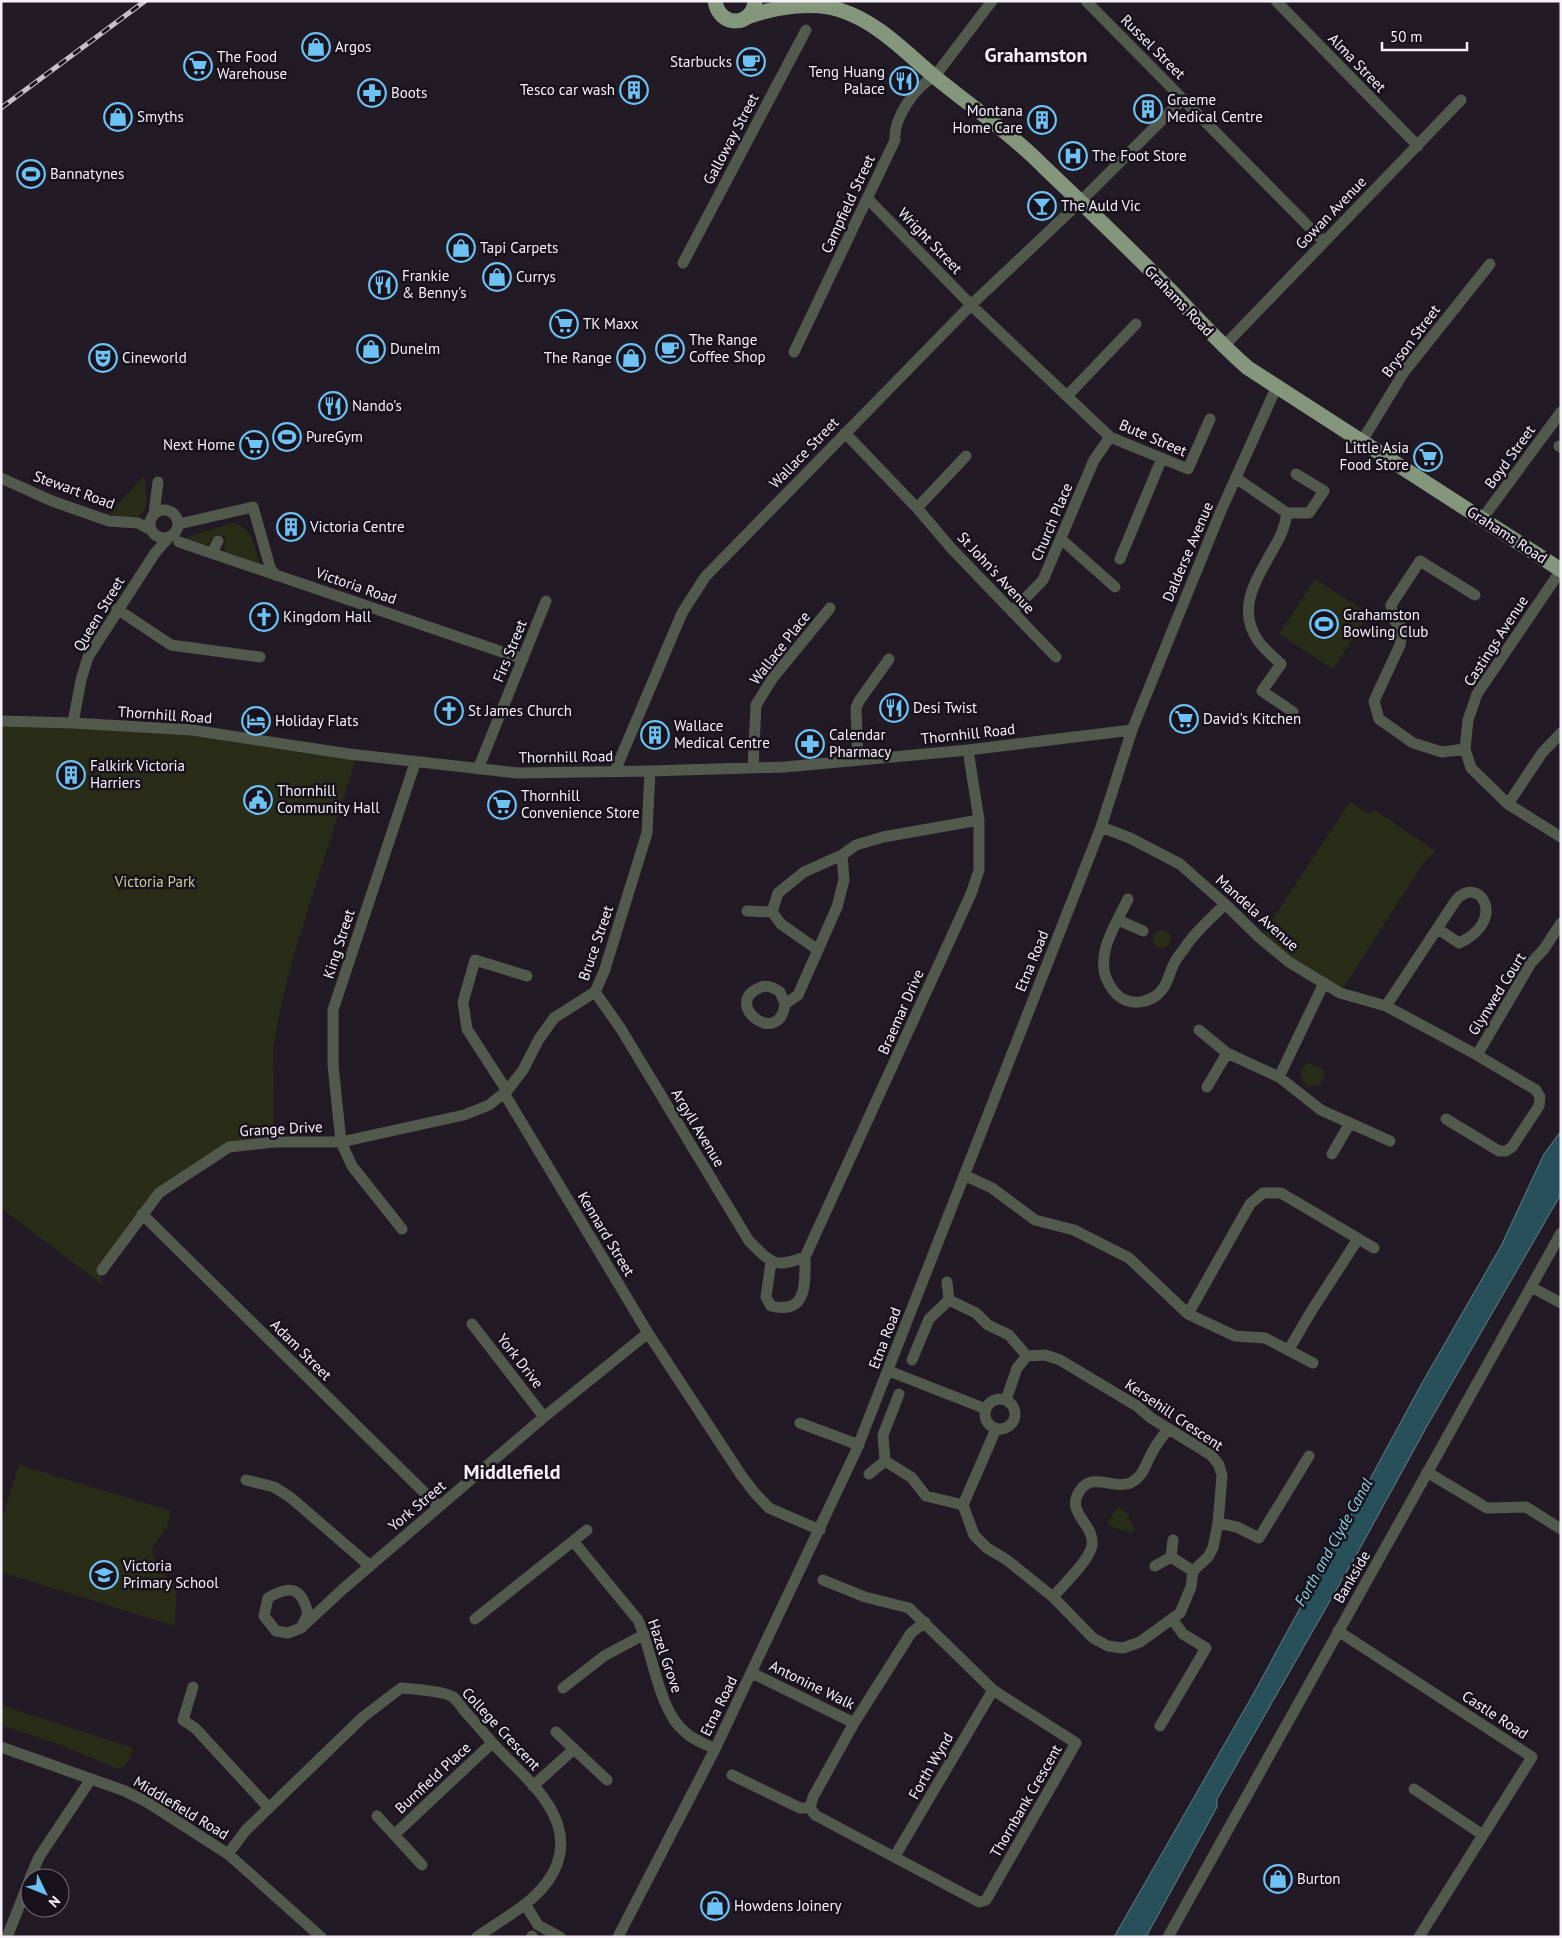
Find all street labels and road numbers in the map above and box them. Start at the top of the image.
street label: Russel Street [1117,10,1190,83]
street label: Alma Street [1324,29,1390,96]
street label: Galloway Street [699,90,763,188]
street label: Campfield Street [816,151,879,256]
street label: Gowan Avenue [1291,172,1370,253]
street label: Wright Street [894,204,967,278]
street label: Grahams Road [1141,261,1218,340]
street label: Bryson Street [1377,301,1444,381]
street label: Wallace Street [765,413,842,492]
street label: Bute Street [1116,415,1190,460]
street label: Boyd Street [1480,421,1539,492]
street label: Stewart Road [31,466,117,513]
street label: Church Place [1027,480,1077,564]
street label: Dalderse Avenue [1158,499,1217,605]
street label: Grahams Road [1464,502,1551,567]
street label: St John's Avenue [954,528,1039,617]
street label: Victoria Road [312,562,399,608]
street label: Queen Street [69,573,128,655]
street label: Castings Avenue [1459,592,1532,690]
street label: Wallace Place [745,607,814,688]
street label: Firs Street [488,617,531,685]
street label: Thornhill Road [117,702,213,727]
street label: Thornhill Road [920,719,1016,748]
street label: Thornhill Road [519,746,613,767]
street label: Mandela Avenue [1212,870,1303,955]
street label: Bruce Street [574,903,617,983]
street label: King Street [318,907,359,981]
street label: Etna Road [1011,927,1052,994]
street label: Glynwed Court [1464,949,1530,1039]
street label: Braemar Drive [873,966,928,1057]
street label: Argyll Avenue [668,1085,729,1170]
street label: Grange Drive [239,1117,323,1140]
street label: Kennard Street [574,1188,639,1280]
street label: Etna Road [864,1304,905,1371]
street label: Adam Street [267,1315,336,1384]
street label: York Drive [493,1329,548,1392]
street label: Kersehill Crescent [1121,1375,1227,1455]
street label: York Street [384,1476,449,1535]
street label: Bankside [1329,1547,1374,1606]
street label: Hazel Grove [644,1616,687,1695]
street label: Antonine Walk [766,1656,859,1714]
street label: Etna Road [696,1673,741,1739]
street label: College Crescent [458,1683,545,1774]
street label: Castle Road [1459,1686,1532,1743]
street label: Forth Wynd [904,1729,957,1802]
street label: Burnfield Place [391,1738,474,1818]
street label: Thornbank Crescent [986,1741,1066,1861]
street label: Middlefield Road [130,1772,232,1844]

